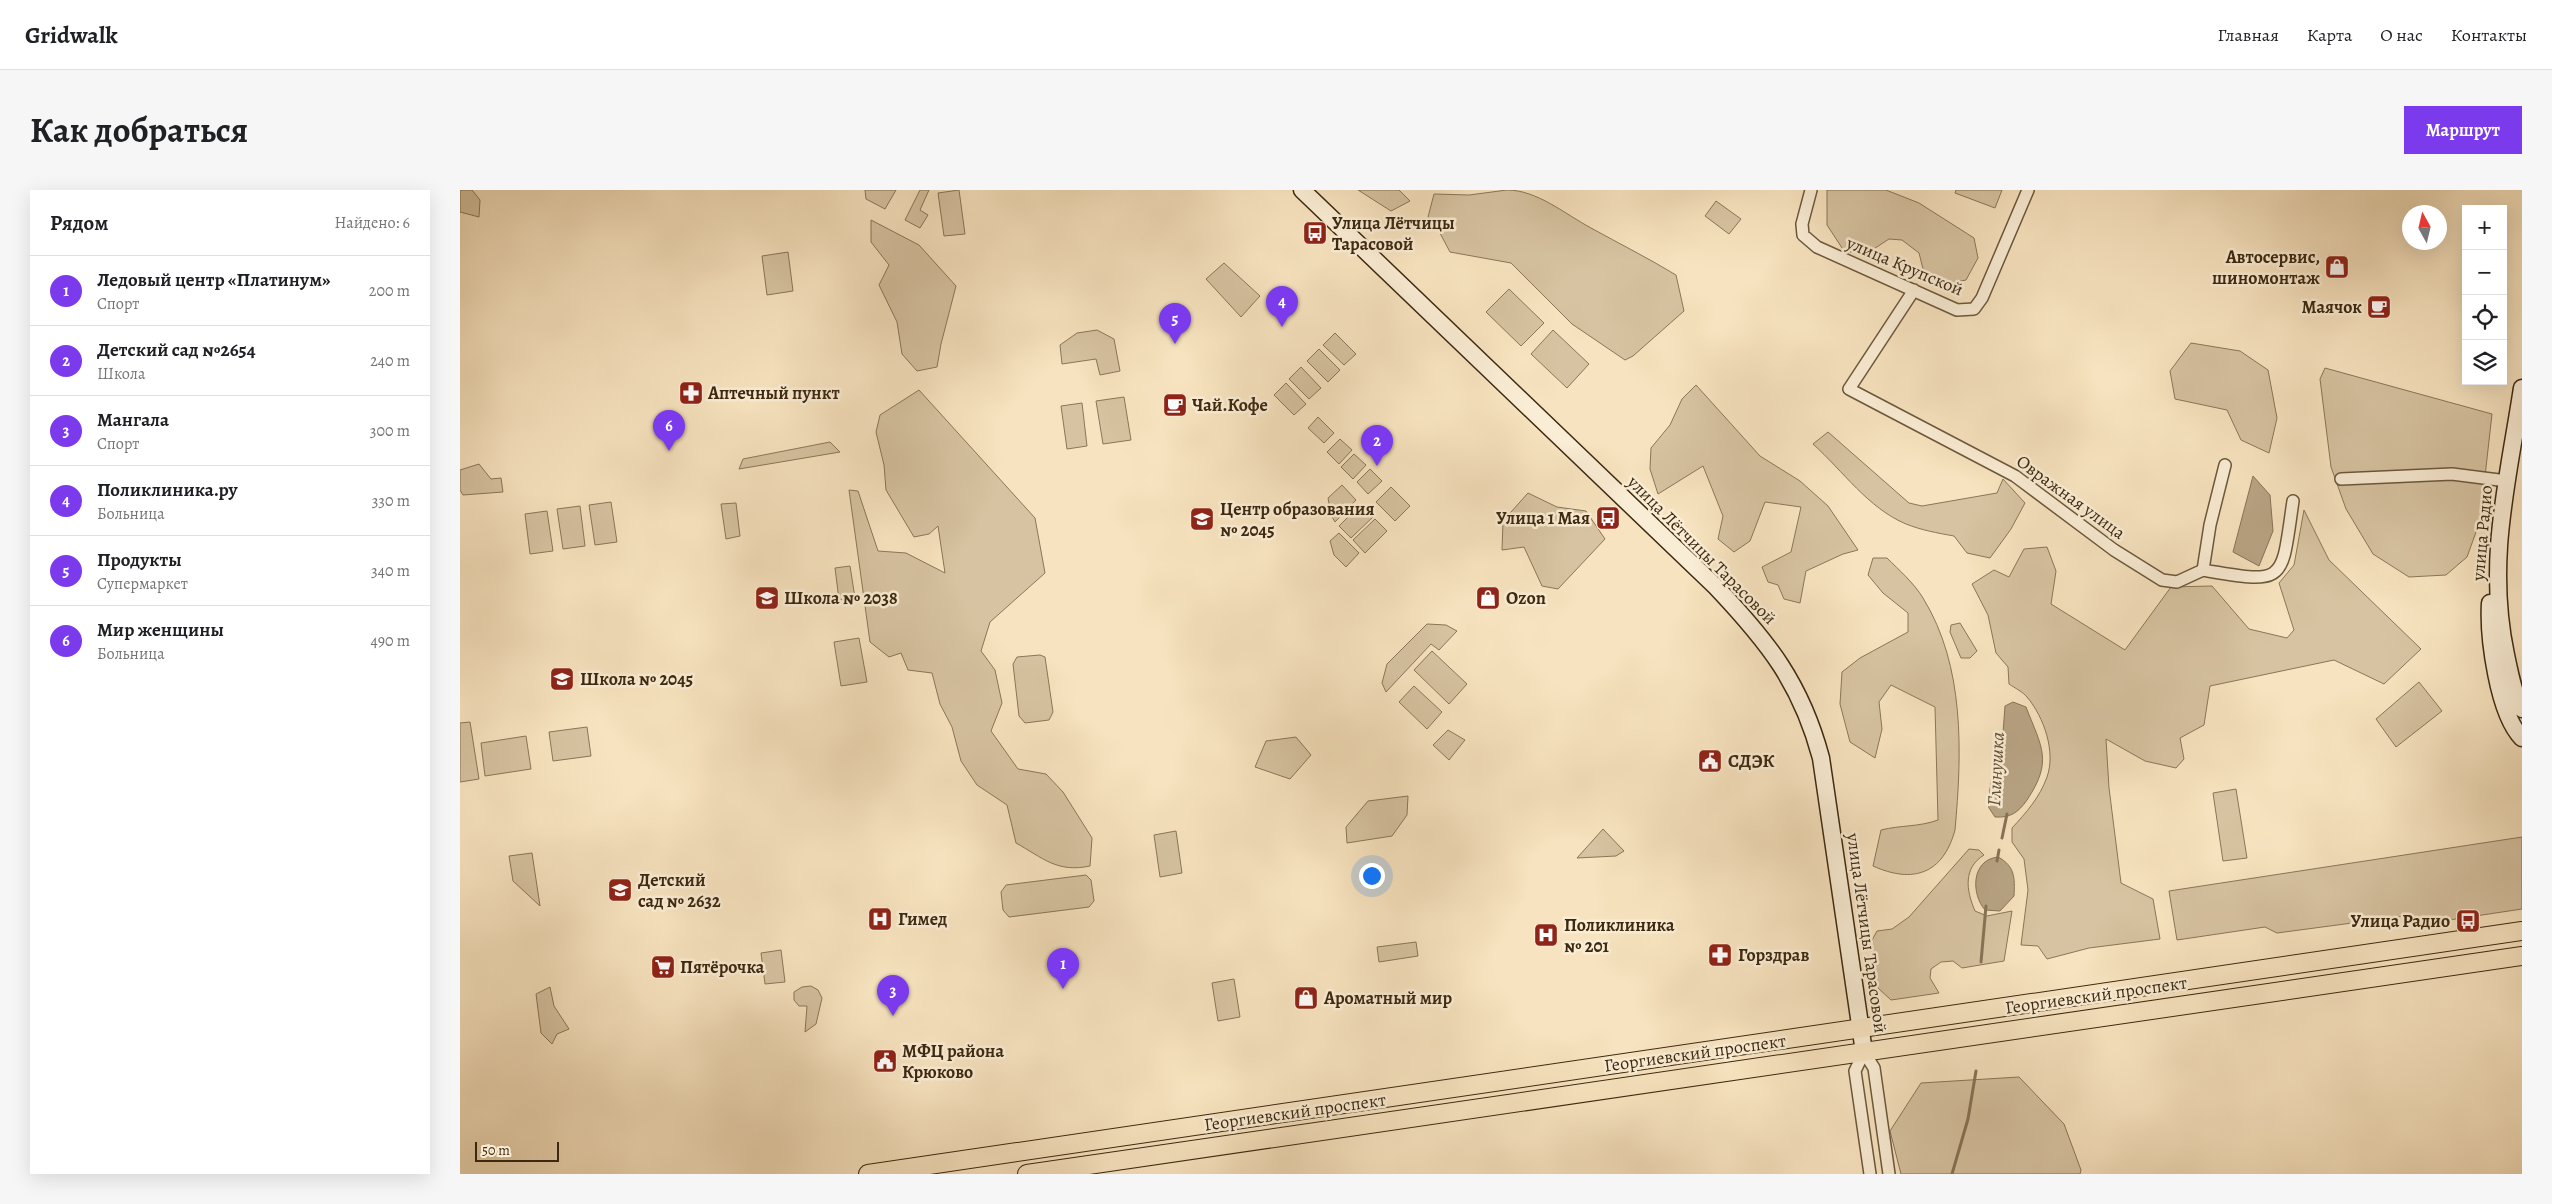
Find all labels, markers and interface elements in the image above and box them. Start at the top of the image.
text: Gridwalk [25,19,118,51]
text: Главная [2218,23,2279,47]
text: Карта [2307,23,2352,47]
text: О нас [2380,23,2423,47]
text: Контакты [2451,23,2527,47]
text: Как добраться [30,106,248,154]
button: Маршрут [2404,106,2522,154]
north arrow [2402,205,2447,250]
map controls [2462,205,2507,385]
button: + [2462,205,2507,250]
text: Рядом [50,209,108,237]
place label: Улица Лётчицы Тарасовой [1332,211,1455,256]
text: Найдено: 6 [335,212,410,234]
bus stop icon: Улица Лётчицы Тарасовой [1302,220,1328,246]
street label: улица Крупской [1842,230,1967,301]
place label: Автосервис, шиномонтаж [2212,245,2320,290]
button: − [2462,250,2507,295]
shop icon: Автосервис, шиномонтаж [2324,254,2350,280]
text: Ледовый центр «Платинум» [97,267,331,293]
text: 1 [63,280,69,302]
text: 200 m [369,280,410,302]
pin: 4 [1266,286,1298,327]
text: Спорт [97,293,139,315]
cafe icon: Маячок [2366,294,2392,320]
place label: Маячок [2302,295,2362,319]
button: locate [2462,295,2507,340]
pin: 5 [1159,303,1191,344]
text: Детский сад №2654 [97,337,256,363]
button: layers [2462,340,2507,385]
text: 2 [62,350,70,372]
text: 240 m [370,350,410,372]
text: Школа [97,363,145,385]
pharmacy icon: Аптечный пункт [678,380,704,406]
place label: Аптечный пункт [707,381,840,405]
cafe icon: Чай.Кофе [1162,392,1188,418]
place label: Чай.Кофе [1192,393,1268,417]
text: Мангала [97,407,169,433]
pin: 6 [653,410,685,451]
text: 3 [63,420,69,442]
text: 300 m [370,420,410,442]
pin: 2 [1361,425,1393,466]
text: Спорт [97,433,139,455]
street label: Овражная улица [2012,449,2131,545]
street label: улица Лётчицы Тарасовой [1622,470,1782,630]
text: Поликлиника.ру [97,477,238,503]
street label: улица Радио [2466,484,2498,583]
text: 4 [62,490,70,512]
text: 330 m [372,490,410,512]
place label: Центр образования № 2045 [1220,497,1374,542]
text: Больница [97,503,165,525]
bus stop icon: Улица 1 Мая [1595,505,1621,531]
school or university icon: Центр образования № 2045 [1189,506,1215,532]
place label: Улица 1 Мая [1496,506,1590,530]
text: Продукты [97,547,182,573]
text: 5 [63,560,69,582]
text: 340 m [371,560,410,582]
text: Супермаркет [97,573,188,595]
school or university icon: Школа № 2038 [754,585,780,611]
shop icon: Ozon [1475,585,1501,611]
place label: Школа № 2038 [784,586,898,610]
place label: Ozon [1506,586,1546,610]
text: Мир женщины [97,617,224,643]
text: 6 [62,630,70,652]
text: 490 m [370,630,410,652]
text: Больница [97,643,165,665]
school or university icon: Школа № 2045 [549,666,575,692]
place label: Школа № 2045 [580,667,694,691]
water label: Глинушка [1981,731,2011,807]
public building icon: СДЭК [1697,748,1723,774]
place label: СДЭК [1728,749,1775,773]
street label: улица Лётчицы Тарасовой [1841,830,1893,1035]
your location [1359,863,1385,889]
place label: Детский сад № 2632 [638,868,721,913]
school or university icon: Детский сад № 2632 [607,877,633,903]
hospital icon: Гимед [867,906,893,932]
place label: Гимед [898,907,947,931]
bus stop icon: Улица Радио [2455,908,2481,934]
place label: Улица Радио [2350,909,2450,933]
place label: Поликлиника № 201 [1564,913,1675,958]
hospital icon: Поликлиника № 201 [1533,922,1559,948]
pharmacy icon: Горздрав [1707,942,1733,968]
place label: Горздрав [1738,943,1809,967]
pin: 1 [1047,948,1079,989]
supermarket icon: Пятёрочка [650,954,676,980]
place label: Пятёрочка [680,955,765,979]
street label: Георгиевский проспект [2004,970,2188,1020]
pin: 3 [877,975,909,1016]
shop icon: Ароматный мир [1293,985,1319,1011]
place label: Ароматный мир [1323,986,1452,1010]
street label: Георгиевский проспект [1603,1028,1787,1078]
place label: МФЦ района Крюково [902,1039,1004,1084]
public building icon: МФЦ района Крюково [872,1048,898,1074]
street label: Георгиевский проспект [1203,1087,1387,1137]
scale bar [475,1139,559,1162]
text: 50 m [482,1141,510,1160]

